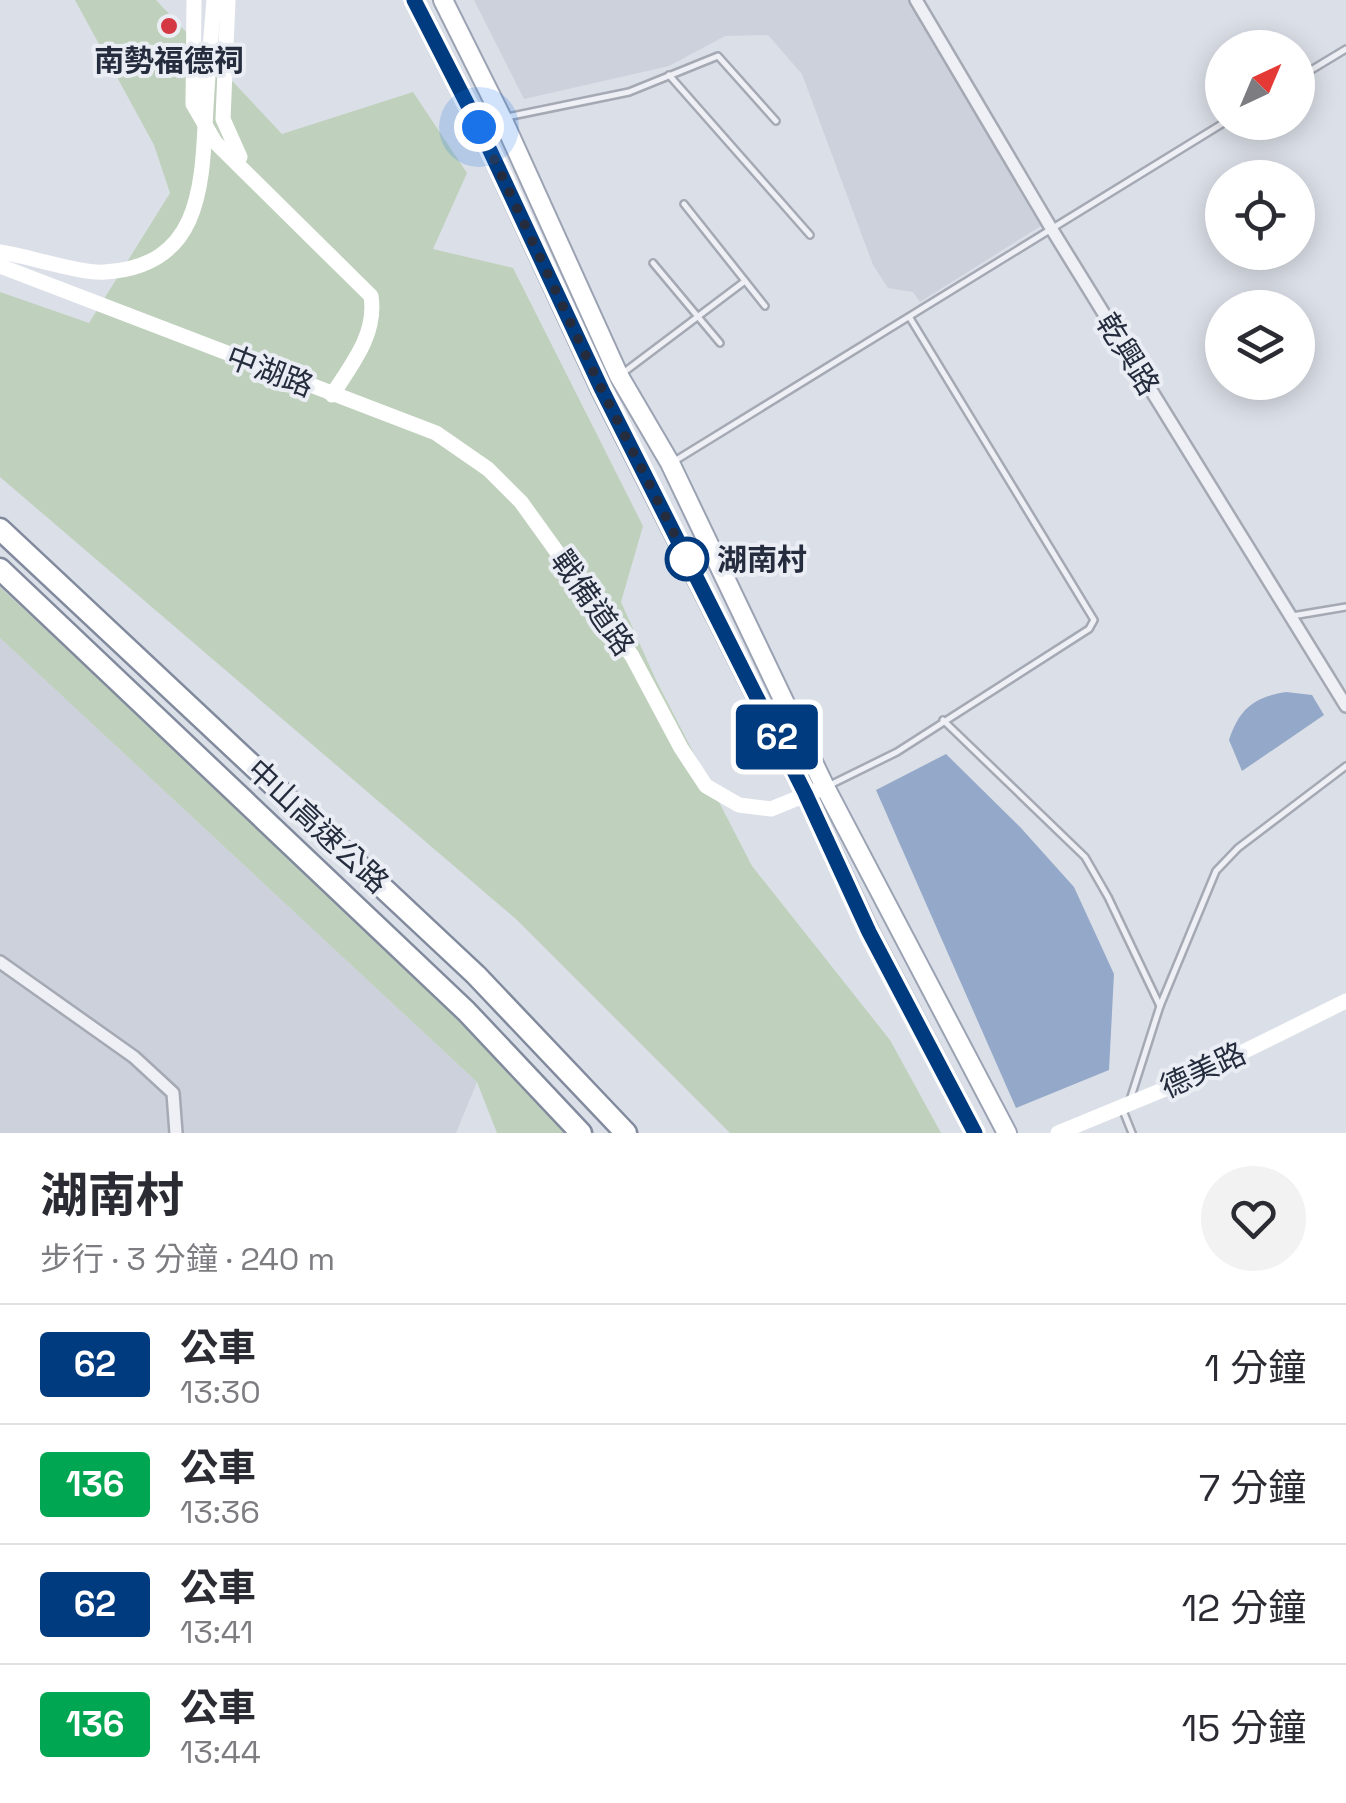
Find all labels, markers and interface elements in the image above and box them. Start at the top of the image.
marker: 南勢福德祠 [158,15,180,37]
north arrow [1205,30,1315,140]
map controls [1205,30,1315,400]
place label: 南勢福德祠 [94,41,244,80]
your location [454,102,504,152]
button: locate [1205,160,1315,270]
button: layers [1205,290,1315,400]
street label: 乾興路 [1088,306,1168,402]
street label: 中湖路 [221,337,319,405]
marker: 湖南村 [666,538,708,580]
place label: 湖南村 [717,540,807,579]
street label: 戰備道路 [543,543,643,663]
line badge: 62 [732,704,822,770]
text: 62 [756,715,798,759]
street label: 中山高速公路 [239,750,397,902]
street label: 德美路 [1154,1033,1252,1107]
text: 湖南村 [40,1165,184,1226]
button: heart [1201,1166,1306,1271]
text: 步行 · 3 分鐘 · 240 m [40,1239,335,1279]
text: 公車 [180,1324,256,1372]
text: 62 [74,1342,116,1386]
text: 1 分鐘 [1204,1344,1306,1392]
text: 13:30 [180,1372,261,1412]
text: 公車 [180,1444,256,1492]
text: 136 [66,1462,124,1506]
text: 7 分鐘 [1199,1464,1306,1512]
text: 13:36 [180,1492,260,1532]
text: 公車 [180,1564,256,1612]
text: 62 [74,1582,116,1626]
text: 12 分鐘 [1181,1584,1306,1632]
text: 13:41 [180,1612,253,1652]
text: 公車 [180,1684,256,1732]
text: 136 [66,1702,124,1746]
text: 15 分鐘 [1182,1704,1306,1752]
text: 13:44 [180,1732,261,1772]

